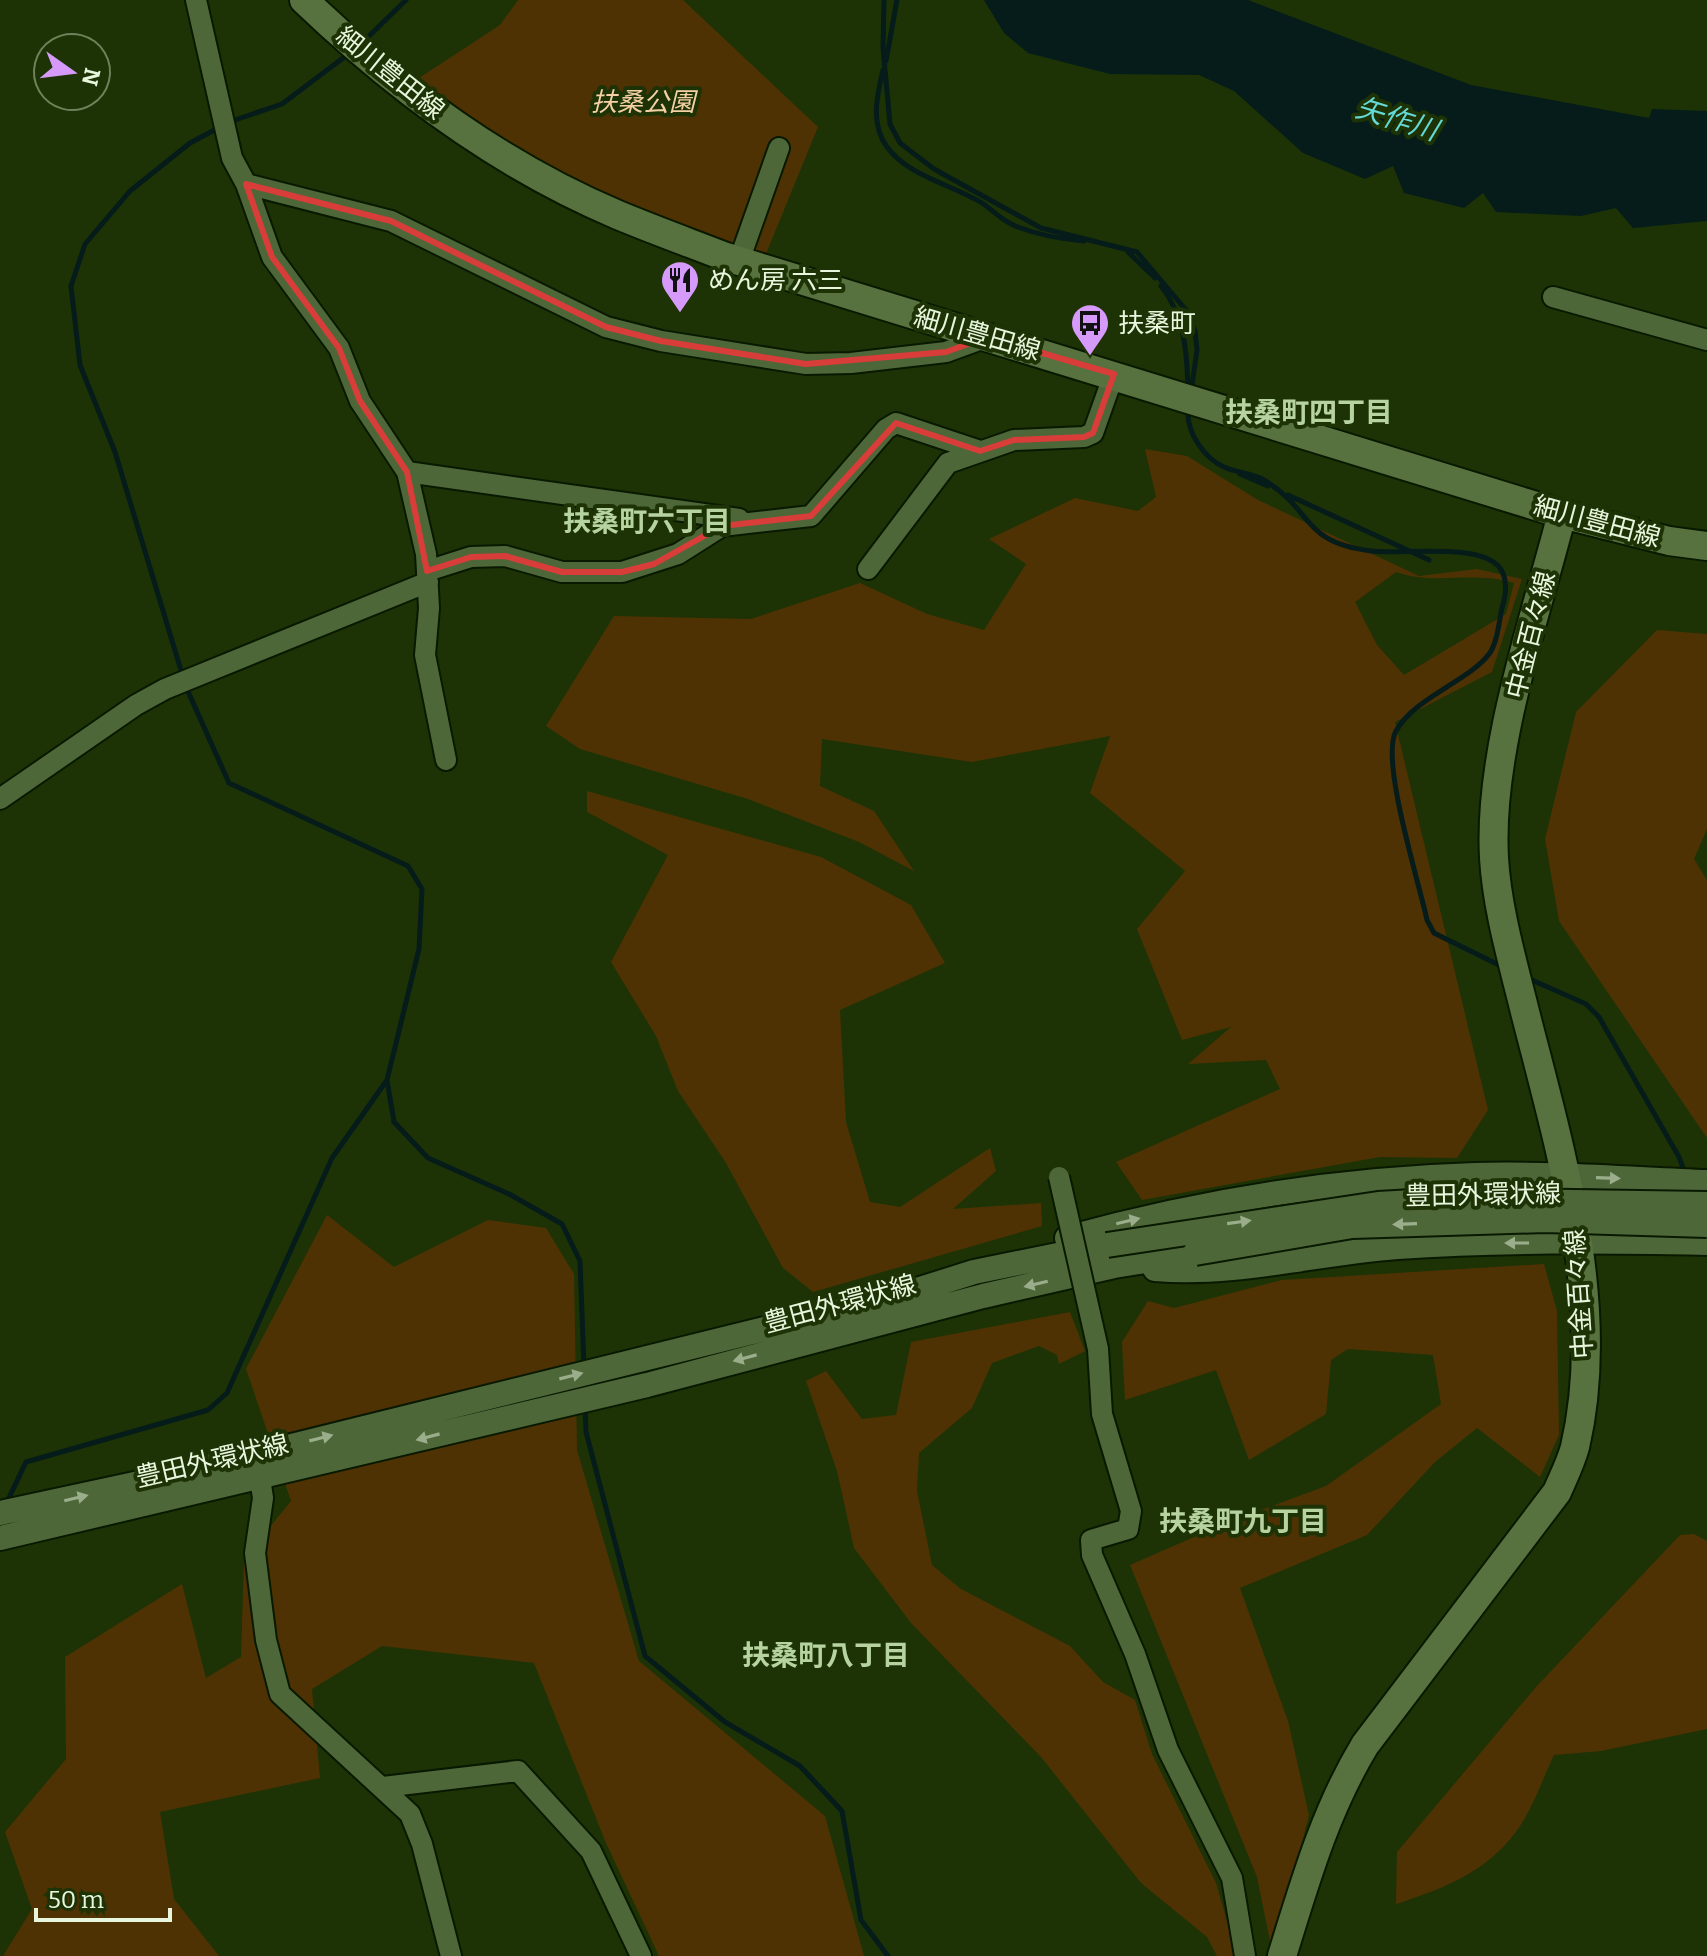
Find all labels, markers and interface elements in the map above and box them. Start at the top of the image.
street label: 細川豊田線 [330,20,450,126]
north arrow [32,32,112,112]
text: N [76,65,106,88]
park label: 扶桑公園 [591,87,699,118]
water label: 矢作川 [1352,91,1445,148]
restaurant icon: めん房 六三 [659,259,701,314]
place label: めん房 六三 [708,265,843,296]
street label: 細川豊田線 [910,301,1044,367]
bus stop icon: 扶桑町 [1069,302,1111,357]
place label: 扶桑町 [1118,308,1196,339]
district label: 扶桑町四丁目 [1225,396,1393,429]
street label: 細川豊田線 [1530,490,1664,554]
district label: 扶桑町六丁目 [563,505,731,538]
street label: 中金百々線 [1500,568,1562,702]
one-way arrow [1596,1171,1621,1184]
street label: 豊田外環状線 [1405,1178,1561,1212]
one-way arrow [1116,1215,1141,1227]
one-way arrow [1227,1215,1252,1228]
one-way arrow [1392,1218,1417,1231]
street label: 中金百々線 [1559,1228,1599,1360]
one-way arrow [1504,1237,1529,1249]
street label: 豊田外環状線 [761,1269,919,1339]
one-way arrow [1023,1278,1048,1291]
one-way arrow [733,1352,757,1365]
one-way arrow [559,1369,584,1382]
street label: 豊田外環状線 [133,1428,291,1494]
one-way arrow [308,1431,333,1444]
one-way arrow [416,1431,441,1443]
one-way arrow [64,1491,89,1503]
district label: 扶桑町九丁目 [1159,1505,1327,1538]
district label: 扶桑町八丁目 [742,1639,910,1672]
scale bar [36,1872,170,1922]
text: 50 m [48,1886,104,1914]

